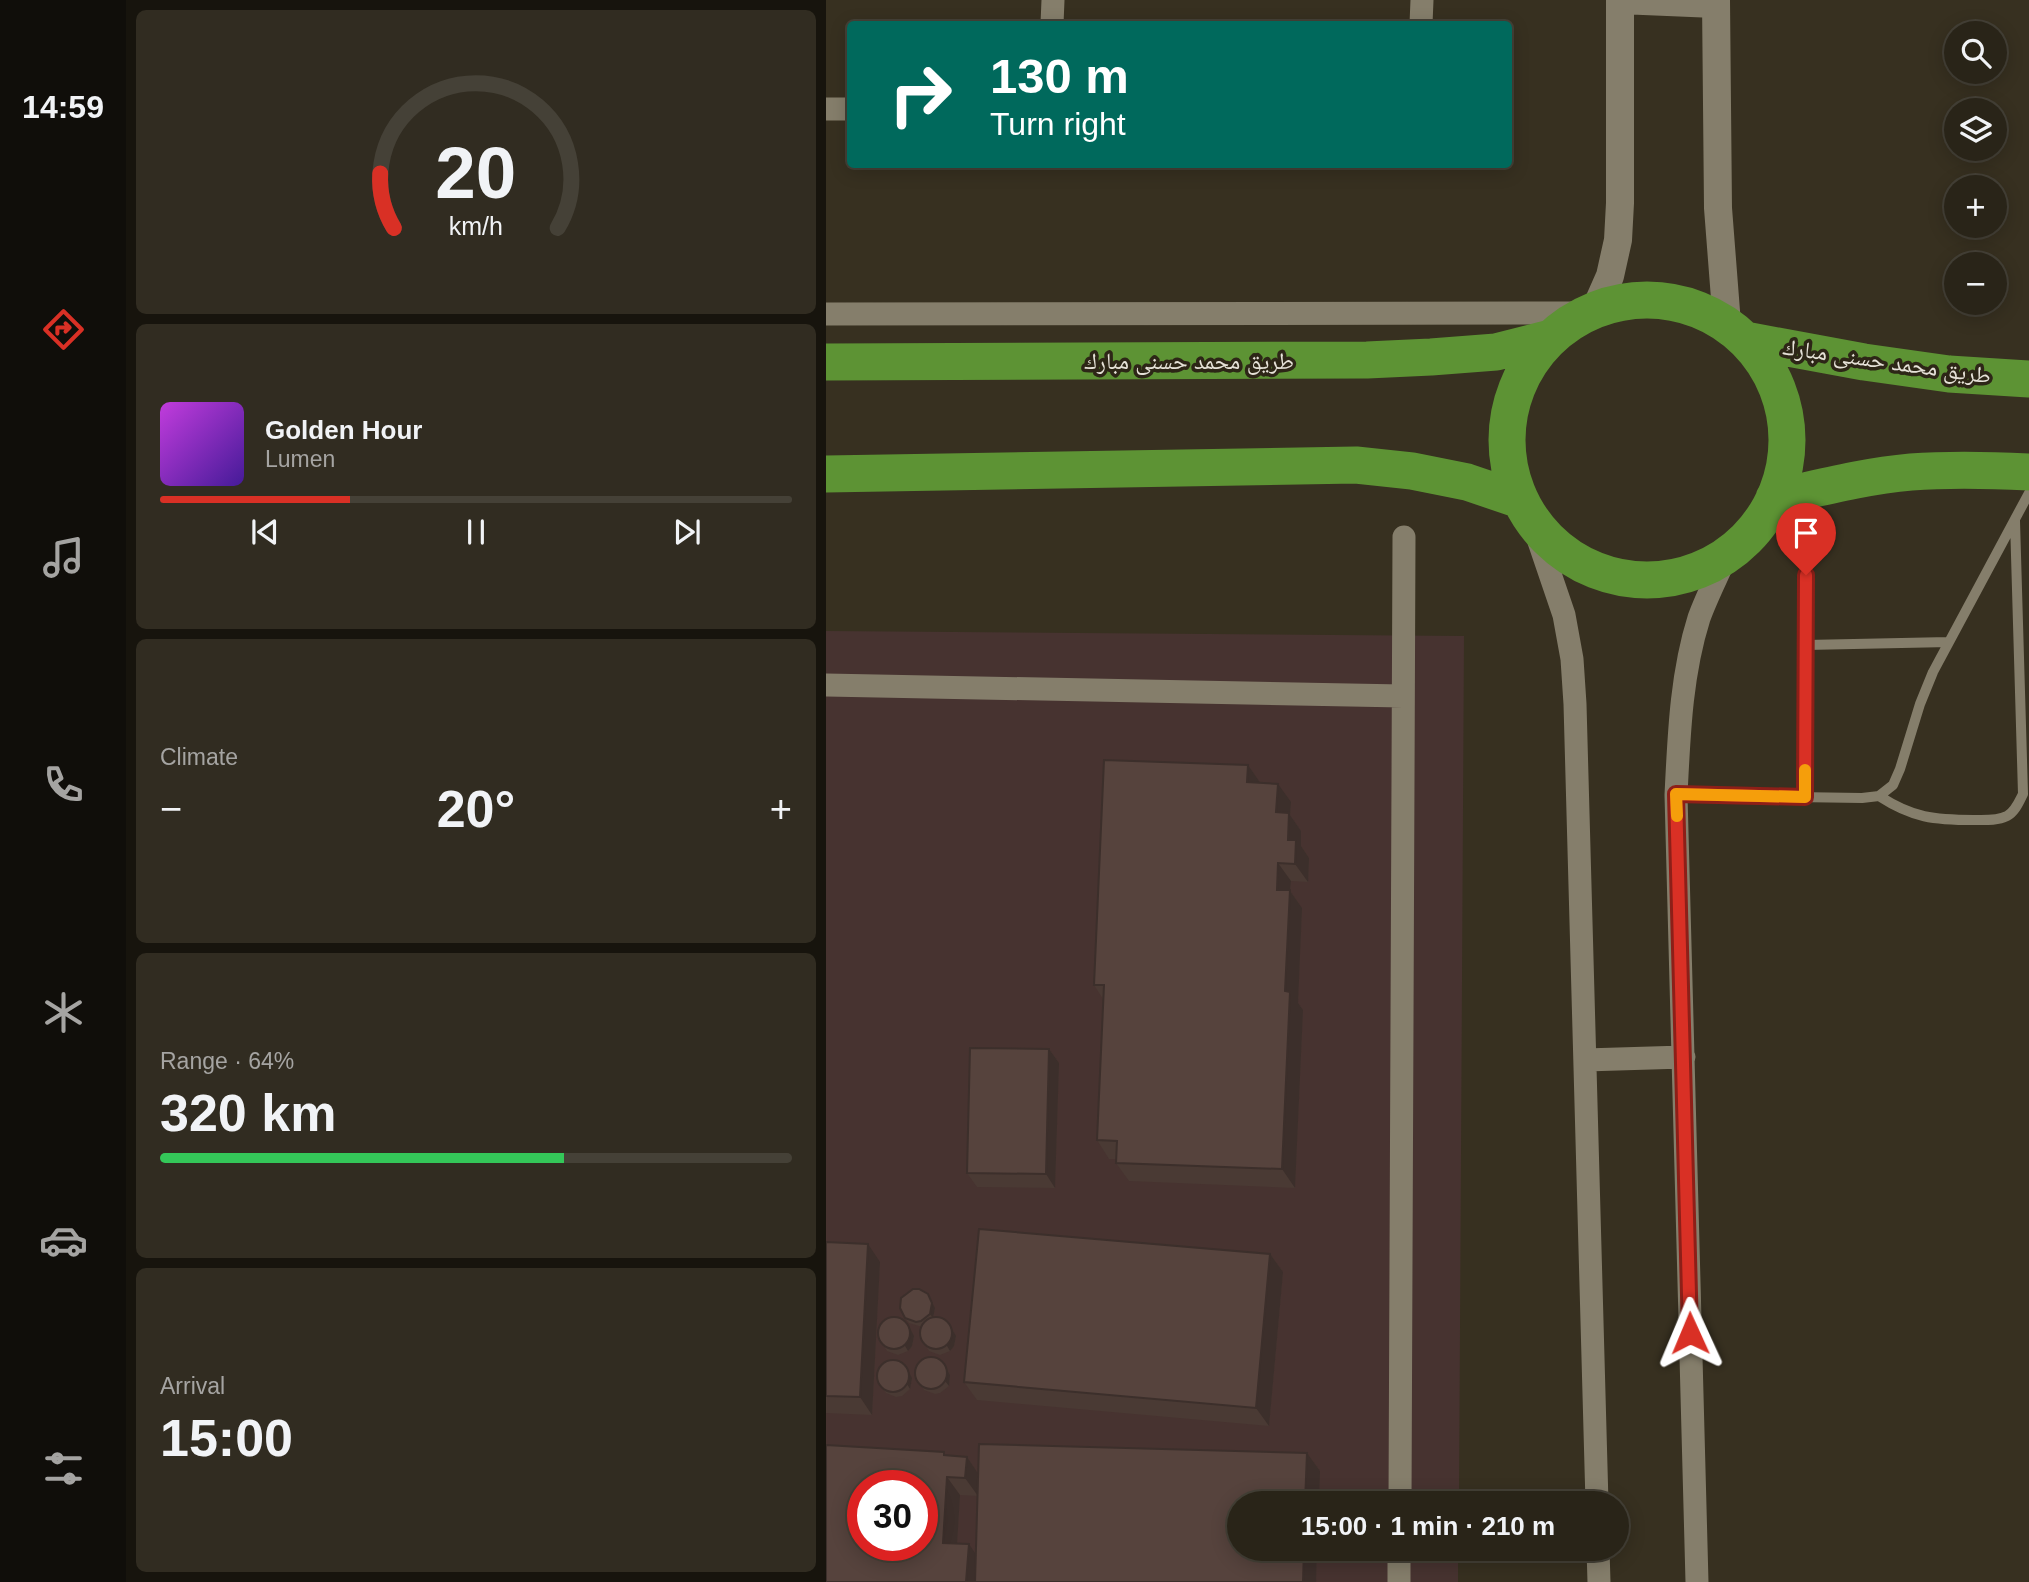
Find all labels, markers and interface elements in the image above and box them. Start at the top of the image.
map controls [1944,21,2007,315]
button: search [1944,21,2007,84]
icon: right [875,49,966,140]
text: 130 m [990,49,1129,103]
text: 14:59 [22,89,104,125]
button: layers [1944,98,2007,161]
text: Turn right [990,106,1126,142]
text: 20 [436,133,516,214]
button: + [1944,175,2007,238]
text: km/h [449,212,503,240]
button: − [1944,252,2007,315]
icon: directions [39,305,88,354]
street label: طريق محمد حسنى مبارك [1781,334,1993,389]
street label: طريق محمد حسنى مبارك [1084,348,1294,375]
text: Golden Hour [265,415,422,445]
text: Lumen [265,446,335,472]
pin [1776,503,1836,575]
icon: previous [246,513,284,551]
icon: pause [457,513,495,551]
icon: next [668,513,706,551]
icon: arrive [1787,514,1825,552]
icon: music [39,533,88,582]
text: Climate [160,744,238,770]
icon: phone [39,760,88,809]
text: 20° [437,780,515,838]
text: − [160,788,182,830]
text: + [770,788,792,830]
icon: climate [39,988,88,1037]
text: Range · 64% [160,1048,294,1074]
text: 320 km [160,1084,336,1142]
icon: car [39,1216,88,1265]
position arrow [1653,1296,1727,1370]
text: Arrival [160,1373,225,1399]
text: 15:00 [160,1409,293,1467]
icon: filters [39,1444,88,1493]
speed limit sign: 30 [847,1470,938,1561]
text: 15:00 · 1 min · 210 m [1301,1511,1555,1541]

